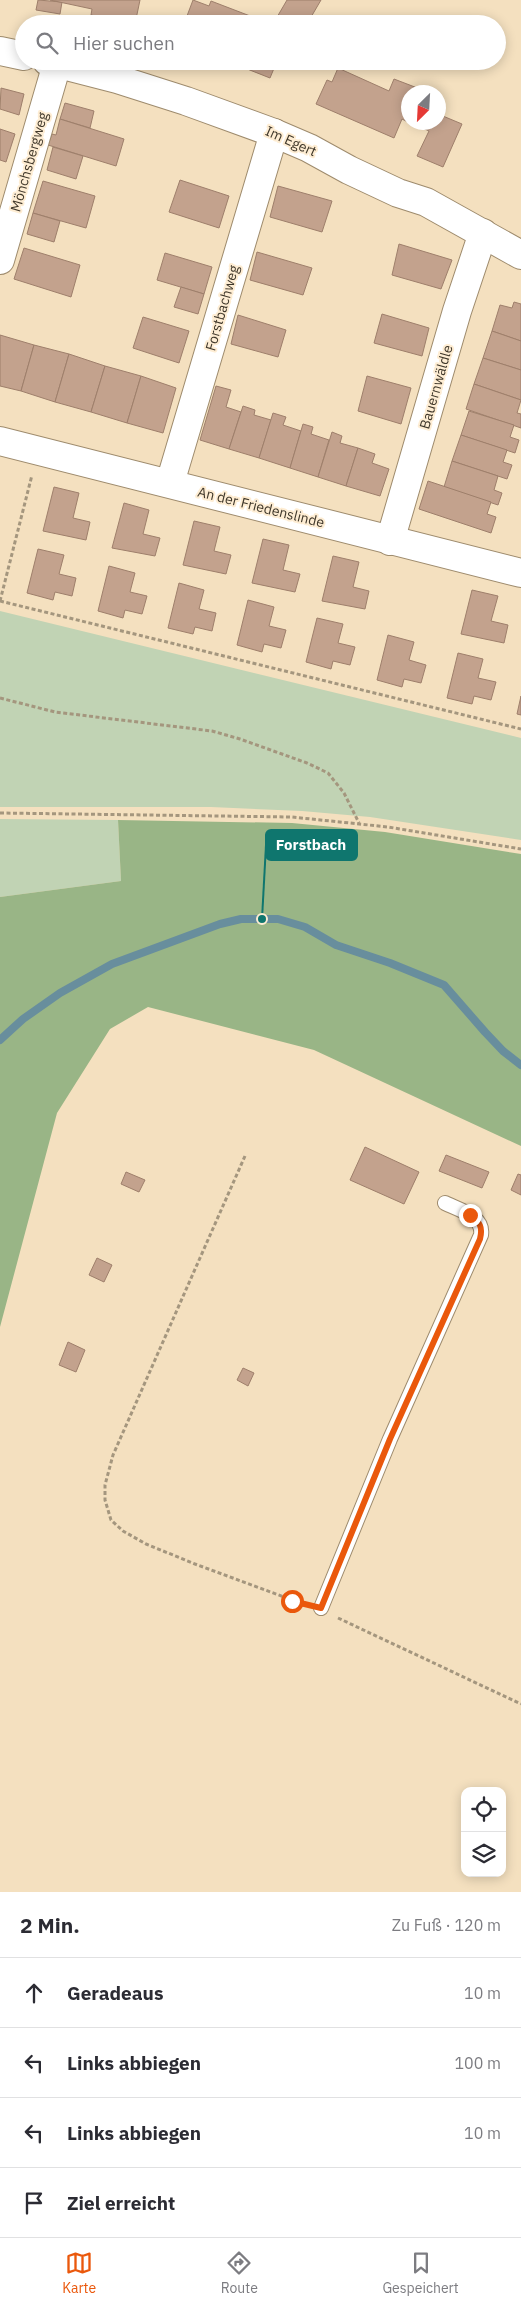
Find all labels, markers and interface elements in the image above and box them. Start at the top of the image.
search box [15,15,506,70]
icon: search [33,29,61,57]
text: Hier suchen [73,31,175,55]
north arrow [401,85,446,130]
street label: Mönchsbergweg [6,110,52,214]
street label: Im Egert [263,122,320,160]
street label: Forstbachweg [201,262,243,353]
street label: Bauernwäldle [415,343,457,431]
street label: An der Friedenslinde [196,483,327,532]
callout: Forstbach [266,830,357,860]
text: Forstbach [276,835,346,854]
route end [459,1204,482,1227]
route start [281,1590,304,1613]
map controls [461,1787,506,1877]
button: locate [461,1787,506,1832]
button: layers [461,1832,506,1877]
text: 2 Min. [20,1911,80,1939]
text: Zu Fuß · 120 m [392,1915,501,1935]
icon: ahead [20,1979,48,2007]
text: Geradeaus [67,1981,164,2005]
text: 10 m [464,1983,501,2003]
icon: left [20,2049,48,2077]
text: Links abbiegen [67,2051,201,2075]
text: 100 m [454,2053,501,2073]
icon: left [20,2119,48,2147]
text: Links abbiegen [67,2121,201,2145]
text: 10 m [464,2123,501,2143]
icon: arrive [20,2189,48,2217]
text: Ziel erreicht [67,2191,175,2215]
tab: Karte [62,2249,96,2297]
tab: Route [221,2249,258,2297]
tab: Gespeichert [382,2249,459,2297]

